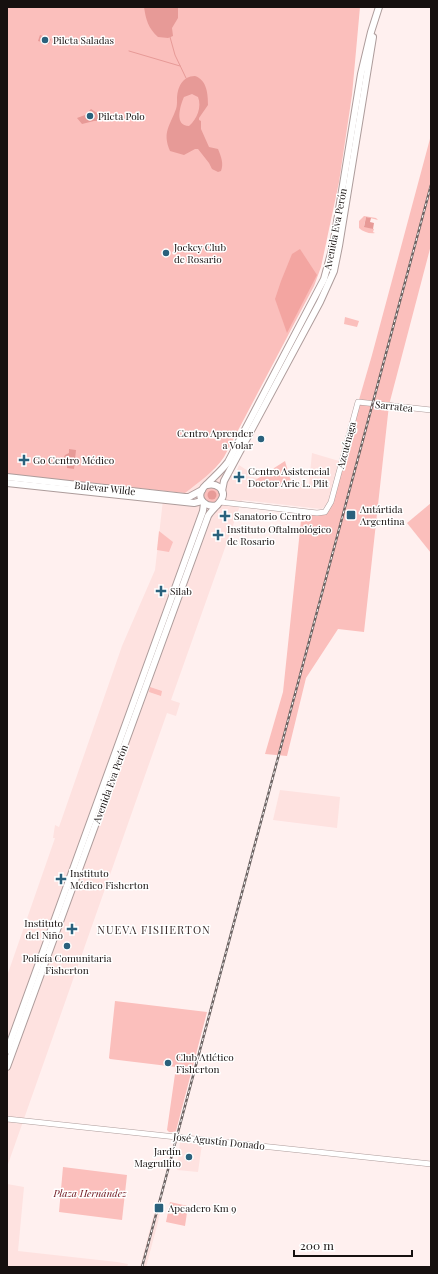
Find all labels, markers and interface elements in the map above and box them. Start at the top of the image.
place label: Pileta Saladas [53,33,114,47]
marker: Pileta Saladas [40,35,50,45]
place label: Pileta Polo [98,109,145,123]
marker: Pileta Polo [85,111,95,121]
street label: Avenida Eva Perón [320,187,350,272]
place label: Jockey Club de Rosario [173,240,226,266]
marker: Jockey Club de Rosario [161,248,171,258]
street label: Sarratea [374,397,414,415]
street label: Azcuénaga [333,420,359,471]
place label: Centro Aprender a Volar [177,426,254,452]
marker: Centro Aprender a Volar [256,434,266,444]
place label: Go Centro Médico [33,453,115,467]
marker: Go Centro Médico [18,454,30,466]
place label: Centro Asistencial Doctor Arie L. Plit [248,464,330,490]
marker: Centro Asistencial Doctor Arie L. Plit [233,471,245,483]
street label: Bulevar Wilde [74,478,136,498]
place label: Antártida Argentina [359,502,404,528]
place label: Sanatorio Centro [234,509,311,523]
marker: Antártida Argentina [345,509,357,521]
marker: Sanatorio Centro [219,510,231,522]
place label: Instituto Oftalmológico de Rosario [227,522,332,548]
marker: Instituto Oftalmológico de Rosario [212,529,224,541]
place label: Silab [170,584,192,598]
marker: Silab [155,585,167,597]
street label: Avenida Eva Perón [89,743,131,826]
place label: Instituto Médico Fisherton [70,866,149,892]
marker: Instituto Médico Fisherton [55,873,67,885]
place label: Instituto del Niño [24,916,64,942]
district label: NUEVA FISHERTON [97,922,211,937]
marker: Instituto del Niño [66,923,78,935]
marker: Policía Comunitaria Fisherton [62,941,72,951]
place label: Policía Comunitaria Fisherton [23,951,111,977]
place label: Club Atlético Fisherton [176,1050,234,1076]
marker: Club Atlético Fisherton [163,1058,173,1068]
street label: José Agustín Donado [172,1129,266,1153]
place label: Jardín Magrullito [134,1144,182,1170]
marker: Jardín Magrullito [184,1152,194,1162]
park label: Plaza Hernández [53,1186,127,1200]
place label: Apeadero Km 9 [167,1201,236,1215]
marker: Apeadero Km 9 [153,1202,165,1214]
scale bar [294,1232,412,1258]
text: 200 m [300,1237,334,1253]

